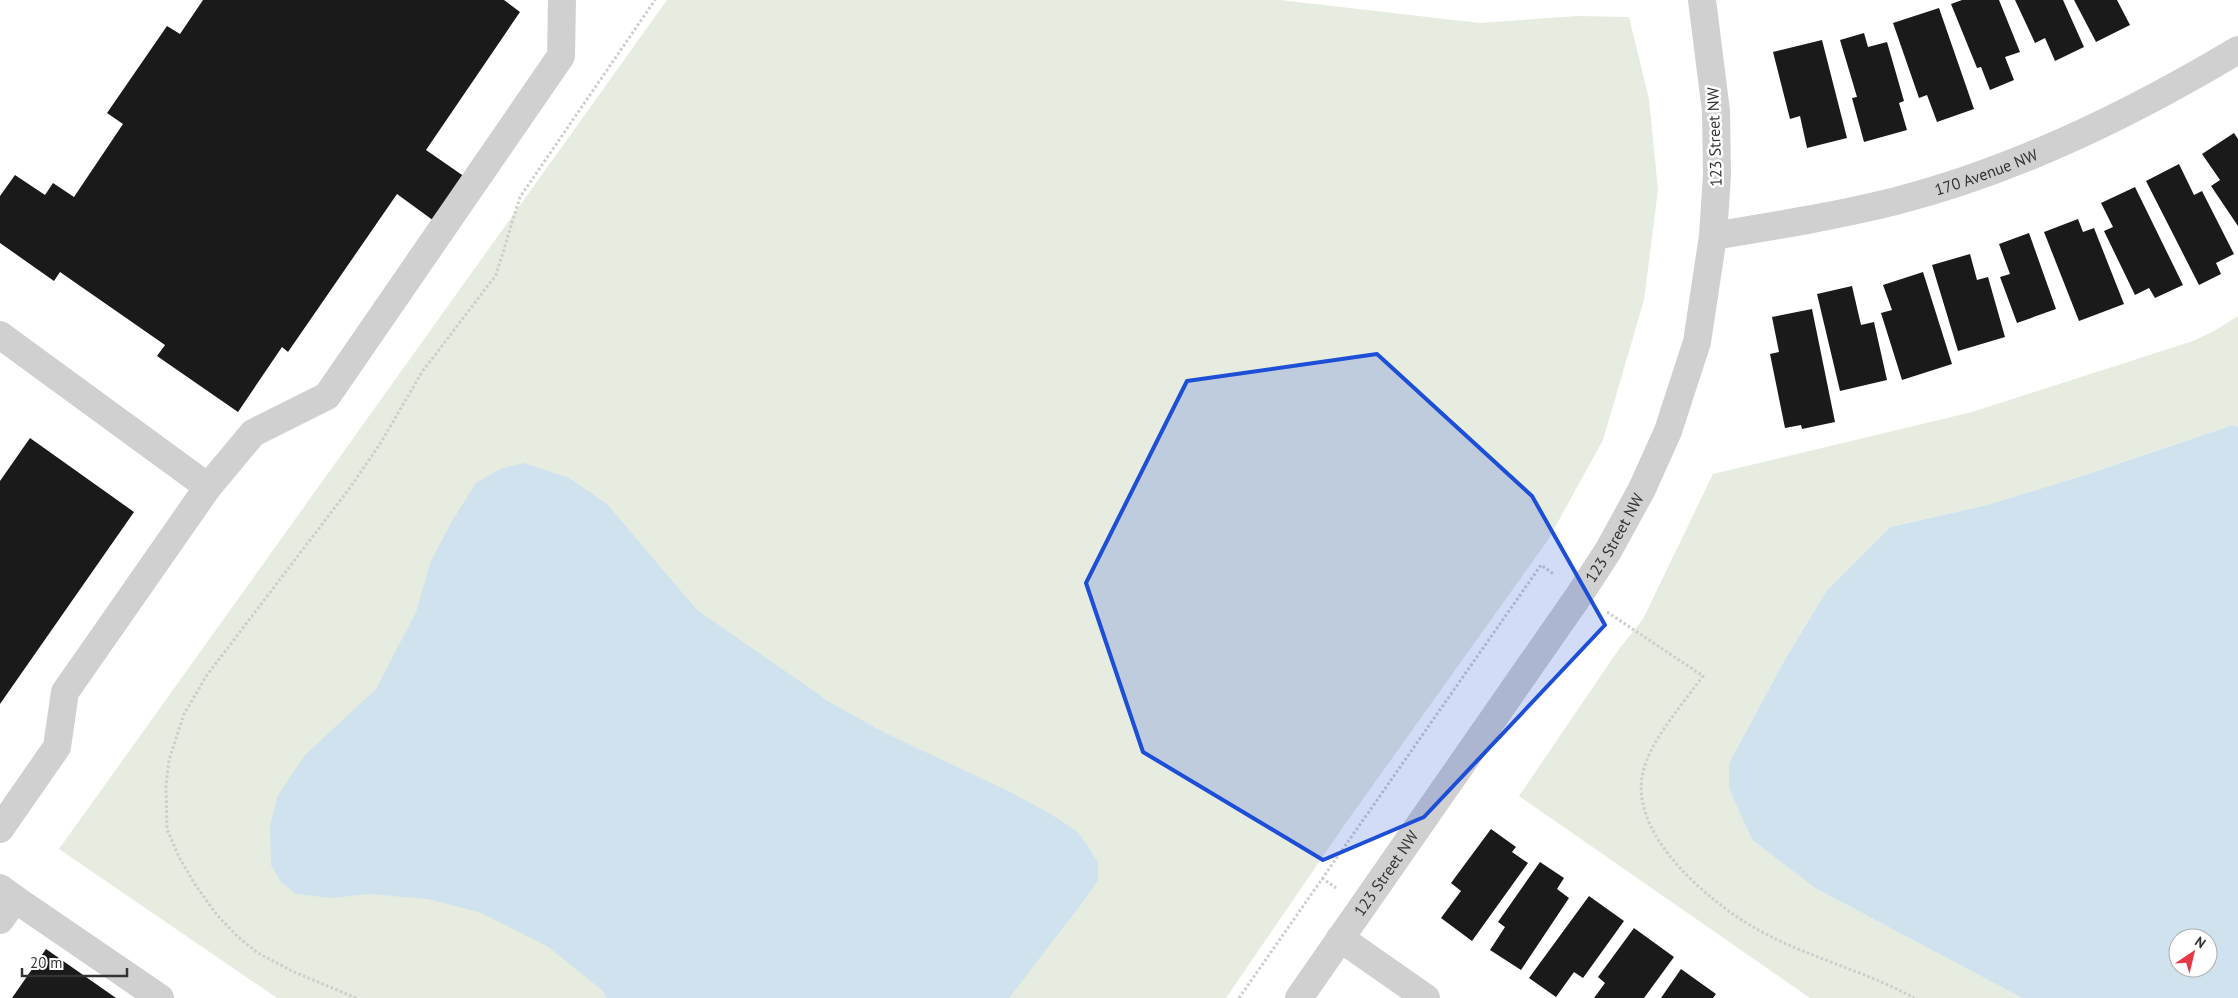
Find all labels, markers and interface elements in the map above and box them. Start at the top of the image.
street label: 123 Street NW [1702,86,1726,187]
street label: 170 Avenue NW [1932,144,2041,200]
street label: 123 Street NW [1580,489,1648,586]
street label: 123 Street NW [1349,826,1423,920]
north arrow [2168,928,2218,978]
text: N [2192,932,2209,952]
scale bar [22,946,128,978]
text: 20 m [30,953,63,972]

